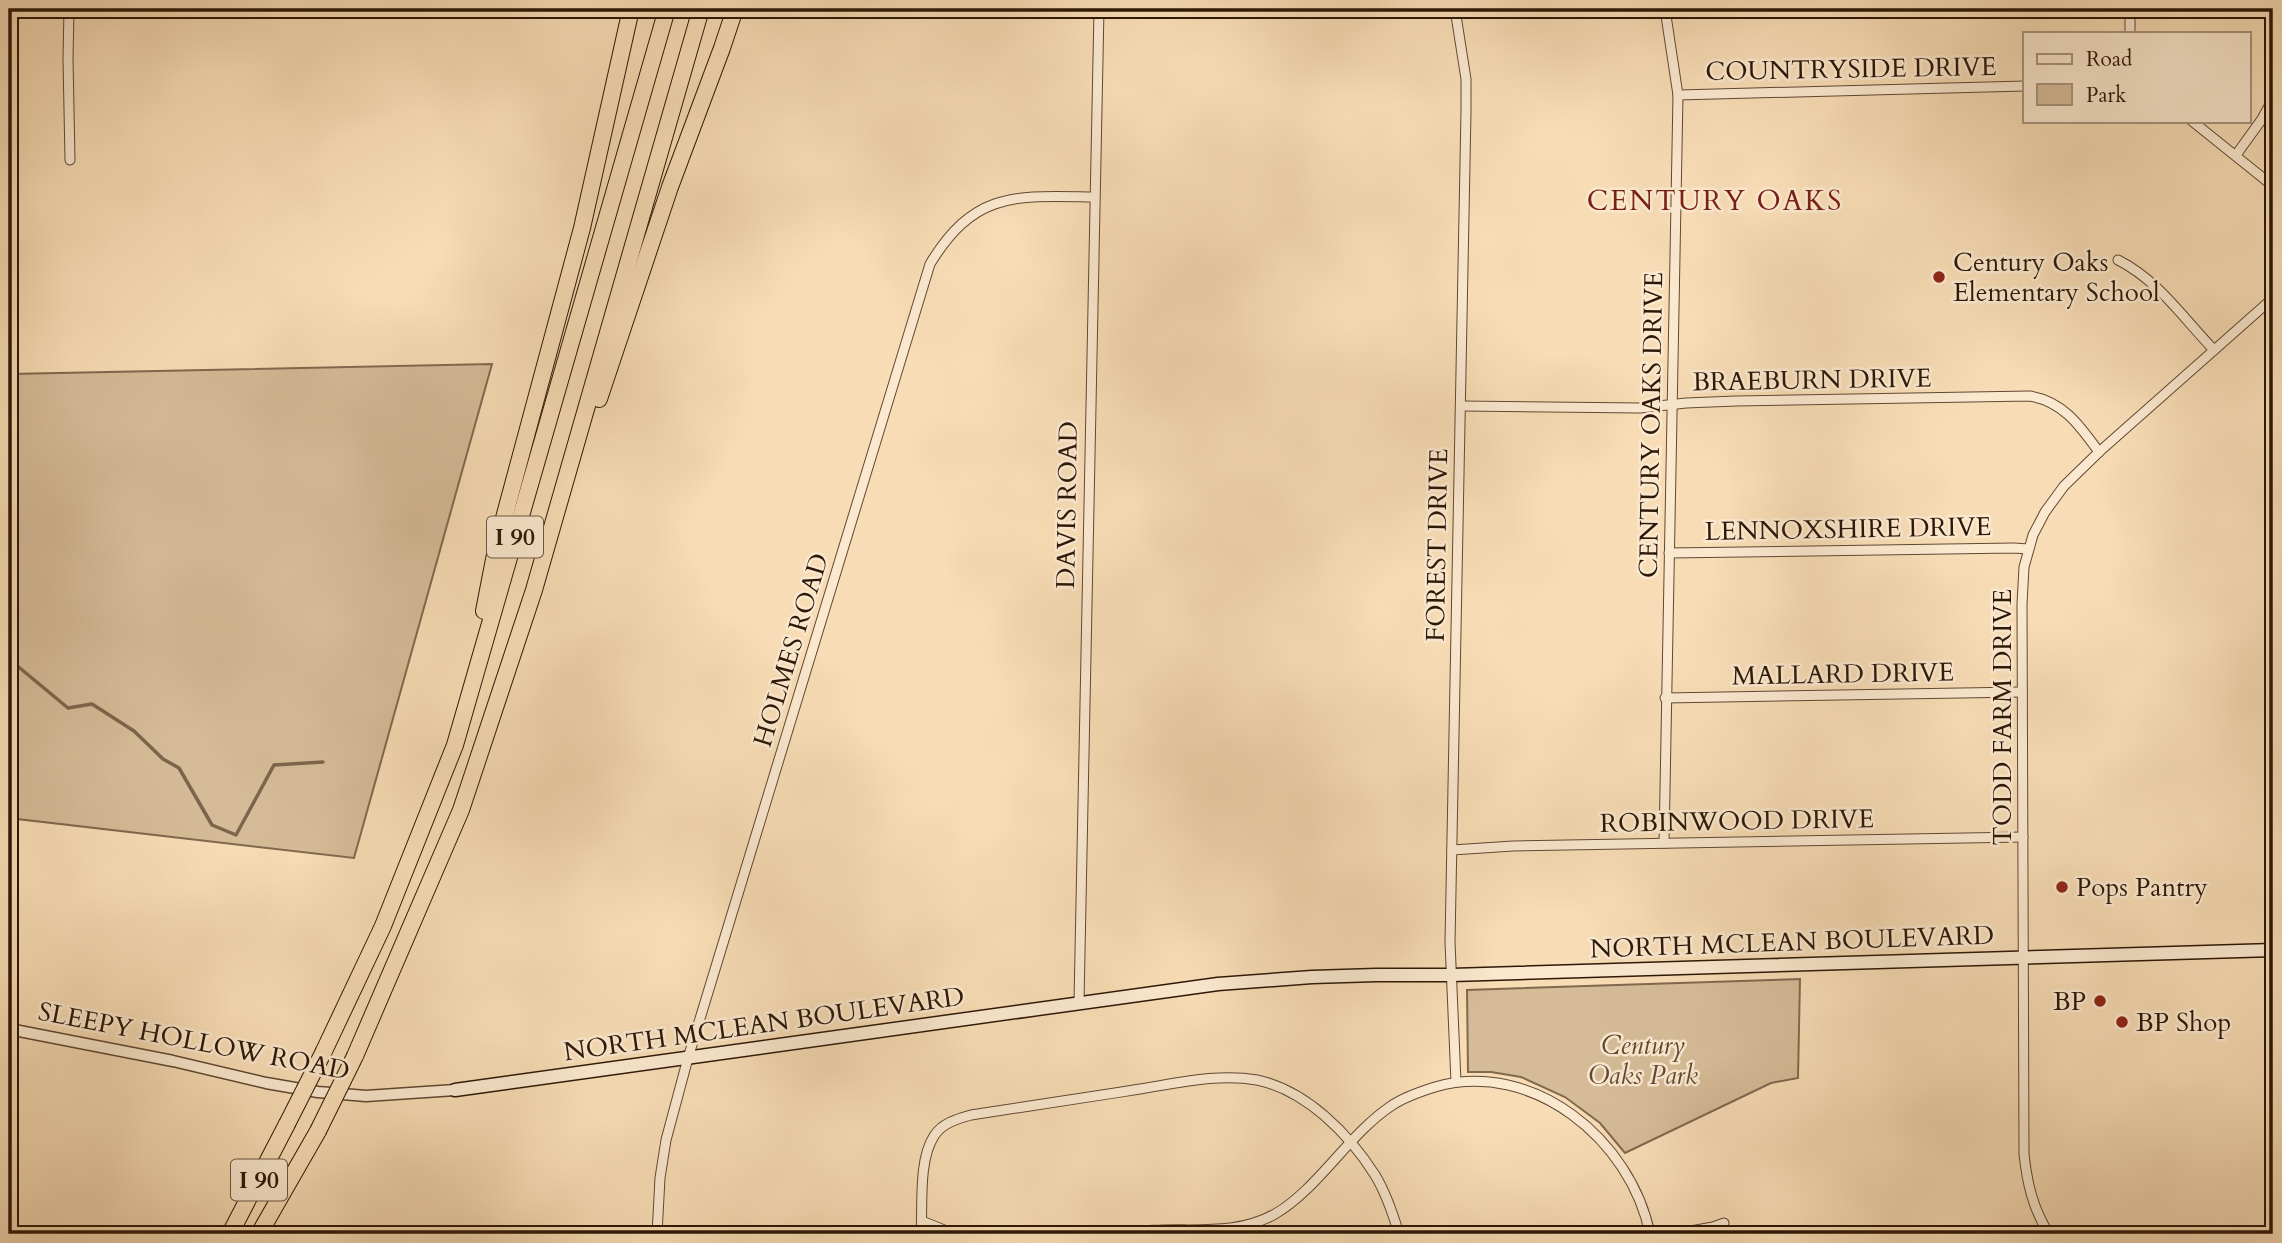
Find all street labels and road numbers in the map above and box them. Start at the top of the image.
street label: COUNTRYSIDE DRIVE [1705,49,1997,89]
street label: CENTURY OAKS DRIVE [1631,272,1671,578]
street label: BRAEBURN DRIVE [1692,360,1932,400]
street label: DAVIS ROAD [1048,421,1086,589]
street label: FOREST DRIVE [1418,448,1456,642]
street label: LENNOXSHIRE DRIVE [1704,509,1992,549]
road number: I 90 [487,516,543,558]
street label: HOLMES ROAD [745,549,837,751]
street label: TODD FARM DRIVE [1985,589,2020,845]
street label: MALLARD DRIVE [1732,655,1954,693]
street label: ROBINWOOD DRIVE [1600,801,1874,841]
street label: NORTH MCLEAN BOULEVARD [1589,917,1995,967]
street label: NORTH MCLEAN BOULEVARD [561,979,967,1069]
street label: SLEEPY HOLLOW ROAD [35,994,353,1088]
road number: I 90 [231,1160,287,1200]

